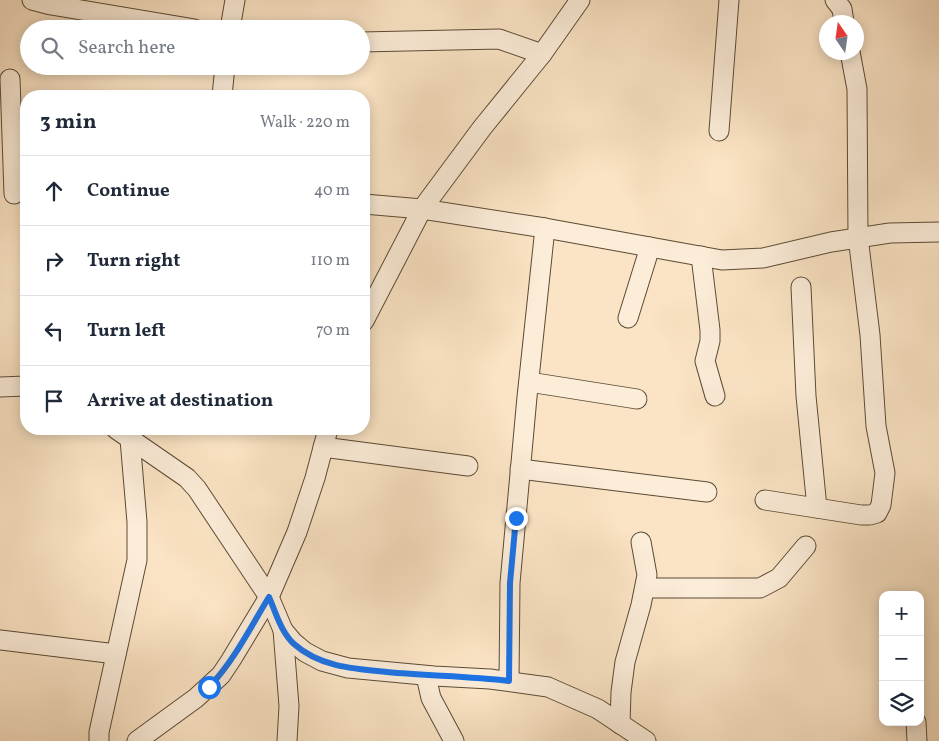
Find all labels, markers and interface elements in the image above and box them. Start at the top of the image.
north arrow [819,15,864,60]
search box [20,20,370,75]
icon: search [38,34,66,62]
text: Search here [78,35,175,61]
text: 3 min [40,108,96,137]
text: Walk · 220 m [260,112,350,134]
icon: ahead [40,177,68,205]
text: Continue [87,178,170,204]
text: 40 m [314,180,350,202]
icon: right [40,247,68,275]
text: Turn right [87,248,180,274]
text: 110 m [311,250,350,272]
icon: left [40,317,68,345]
text: Turn left [87,318,166,344]
text: 70 m [316,320,350,342]
icon: arrive [40,387,68,415]
text: Arrive at destination [87,388,273,414]
route end [505,507,528,530]
map controls [879,591,924,726]
button: + [879,591,924,636]
button: − [879,636,924,681]
route start [198,676,221,699]
button: layers [879,681,924,726]

